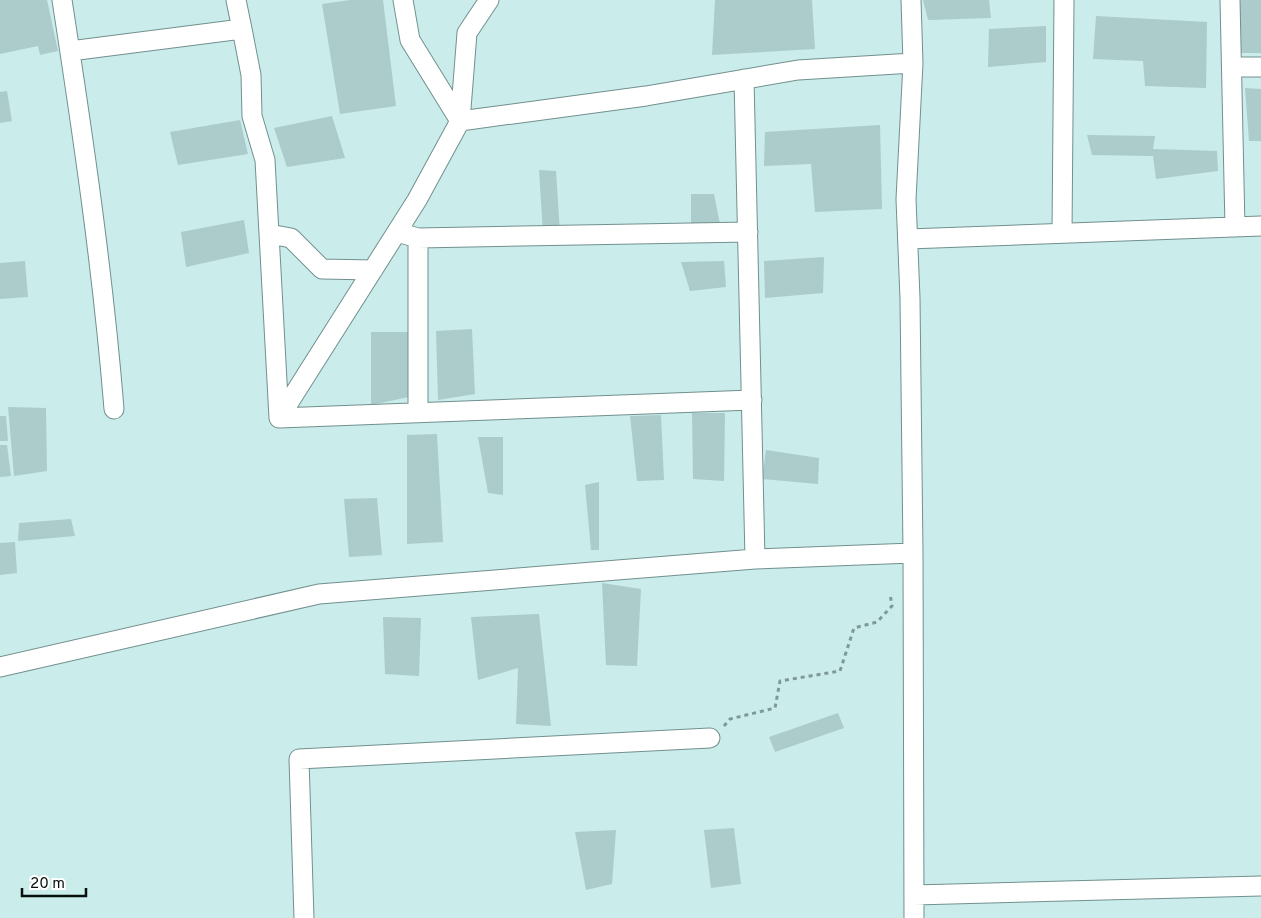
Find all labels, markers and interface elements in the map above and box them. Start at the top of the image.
scale bar [22,866,86,898]
text: 20 m [30,875,65,894]

